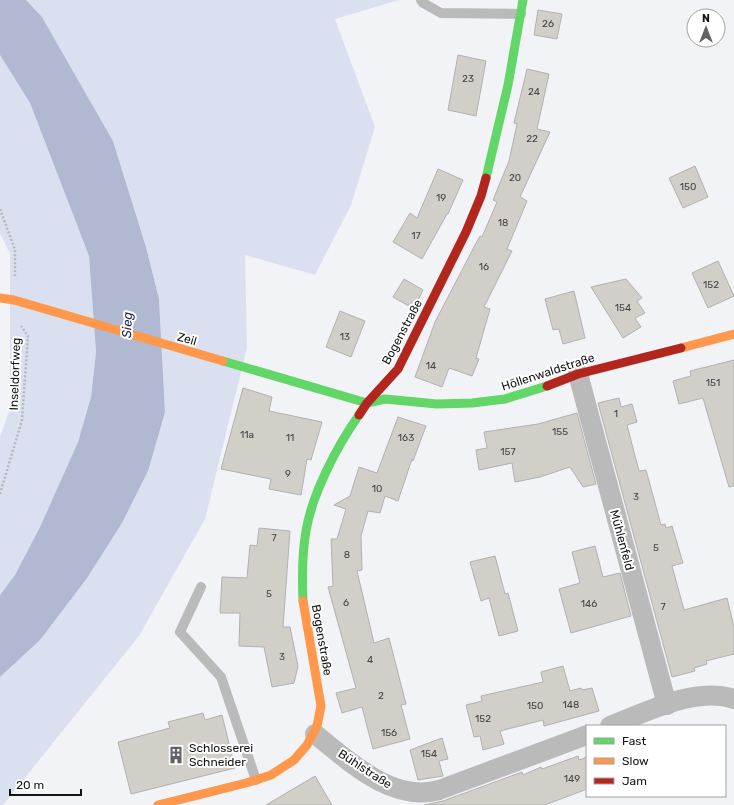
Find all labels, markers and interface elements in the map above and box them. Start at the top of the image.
north arrow [686,8,726,48]
text: N [702,12,710,25]
house number: 26 [542,18,554,30]
house number: 23 [462,73,474,85]
house number: 24 [528,86,540,98]
house number: 22 [526,133,538,145]
house number: 20 [509,172,521,184]
house number: 150 [680,181,696,193]
house number: 19 [436,192,446,204]
house number: 18 [498,217,508,229]
house number: 17 [411,230,421,242]
house number: 16 [479,261,489,273]
house number: 152 [703,279,719,291]
street label: Bogenstraße [379,297,425,367]
house number: 154 [615,302,631,314]
water label: Sieg [119,311,136,338]
street label: Zeil [176,330,198,348]
house number: 13 [340,331,350,343]
street label: Inseldorfweg [7,337,23,411]
street label: Höllenwaldstraße [500,350,597,394]
house number: 14 [426,360,436,372]
house number: 151 [706,377,720,389]
house number: 1 [614,408,618,420]
house number: 155 [552,426,568,438]
house number: 11a [240,429,254,441]
house number: 11 [286,432,294,444]
house number: 163 [398,432,414,444]
house number: 157 [500,446,516,458]
house number: 9 [285,468,291,480]
house number: 10 [372,483,382,495]
house number: 3 [633,491,639,503]
street label: Mühlenfeld [607,508,637,572]
house number: 7 [271,532,277,544]
house number: 5 [653,542,659,554]
house number: 8 [344,549,350,561]
house number: 5 [266,588,272,600]
house number: 6 [343,597,349,609]
house number: 146 [581,598,597,610]
house number: 7 [660,601,666,613]
street label: Bogenstraße [309,603,335,677]
house number: 3 [279,651,285,663]
house number: 4 [367,654,373,666]
house number: 2 [378,690,384,702]
house number: 148 [563,699,579,711]
house number: 150 [527,700,543,712]
house number: 152 [475,713,491,725]
legend [586,725,726,797]
house number: 156 [381,727,397,739]
text: Fast [622,734,646,748]
place label: Schlosserei Schneider [189,741,253,769]
building icon: Schlosserei Schneider [166,745,186,765]
street label: Bühlstraße [336,746,395,792]
house number: 154 [421,748,437,760]
text: Slow [622,754,649,768]
scale bar [10,771,81,797]
house number: 149 [564,773,580,785]
text: Jam [622,774,647,788]
text: 20 m [16,778,44,792]

